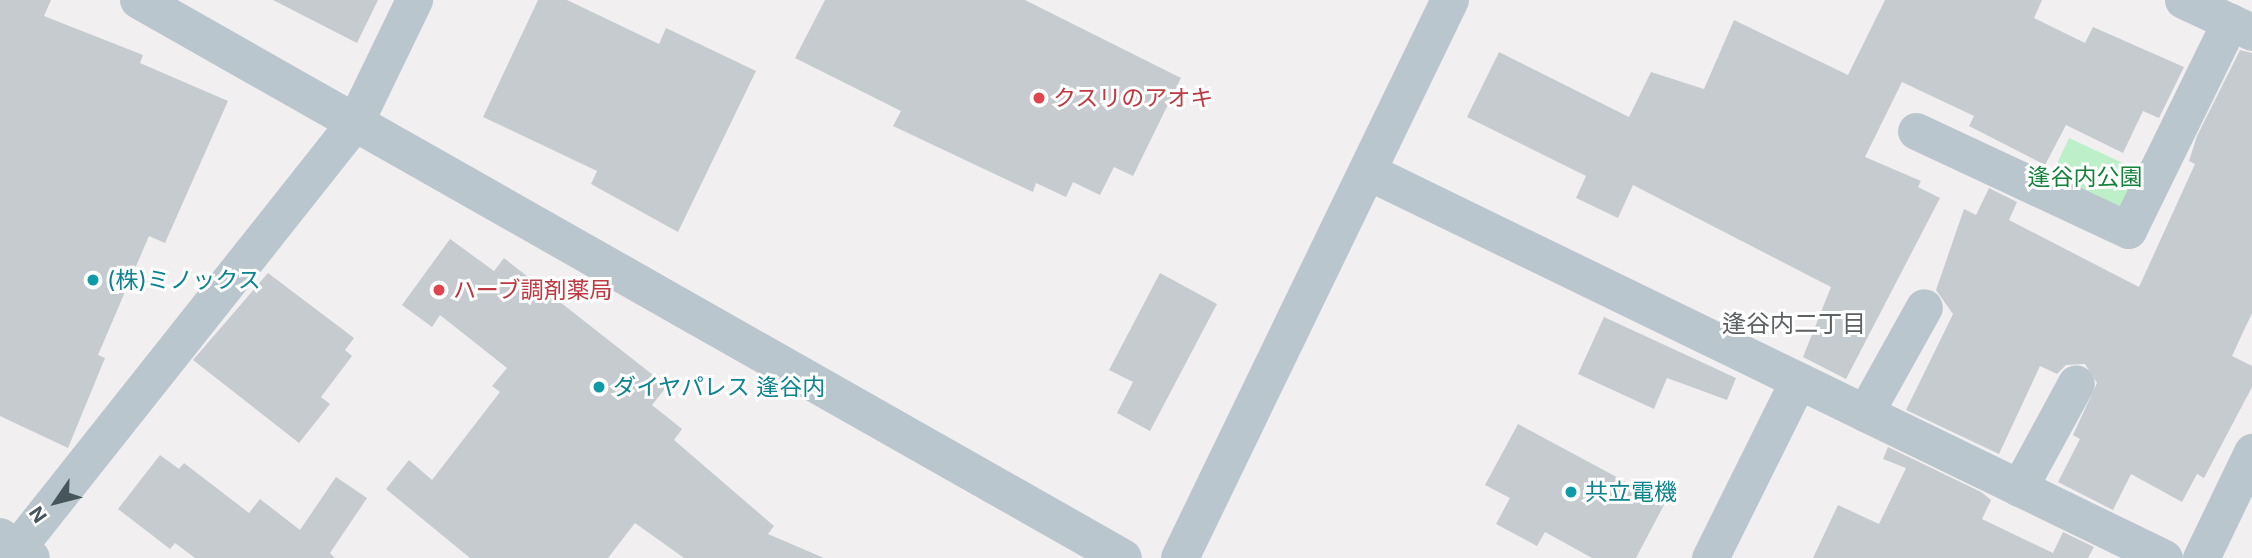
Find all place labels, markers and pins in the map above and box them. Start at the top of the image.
place label: クスリのアオキ [1053,84,1214,112]
marker: クスリのアオキ [1031,90,1047,106]
place label: (株)ミノックス [107,266,262,294]
marker: (株)ミノックス [85,272,101,288]
place label: ハーブ調剤薬局 [453,276,614,304]
marker: ハーブ調剤薬局 [431,282,447,298]
place label: ダイヤパレス 逢谷内 [613,373,826,401]
marker: ダイヤパレス 逢谷内 [591,379,607,395]
place label: 共立電機 [1585,478,1677,506]
marker: 共立電機 [1563,484,1579,500]

